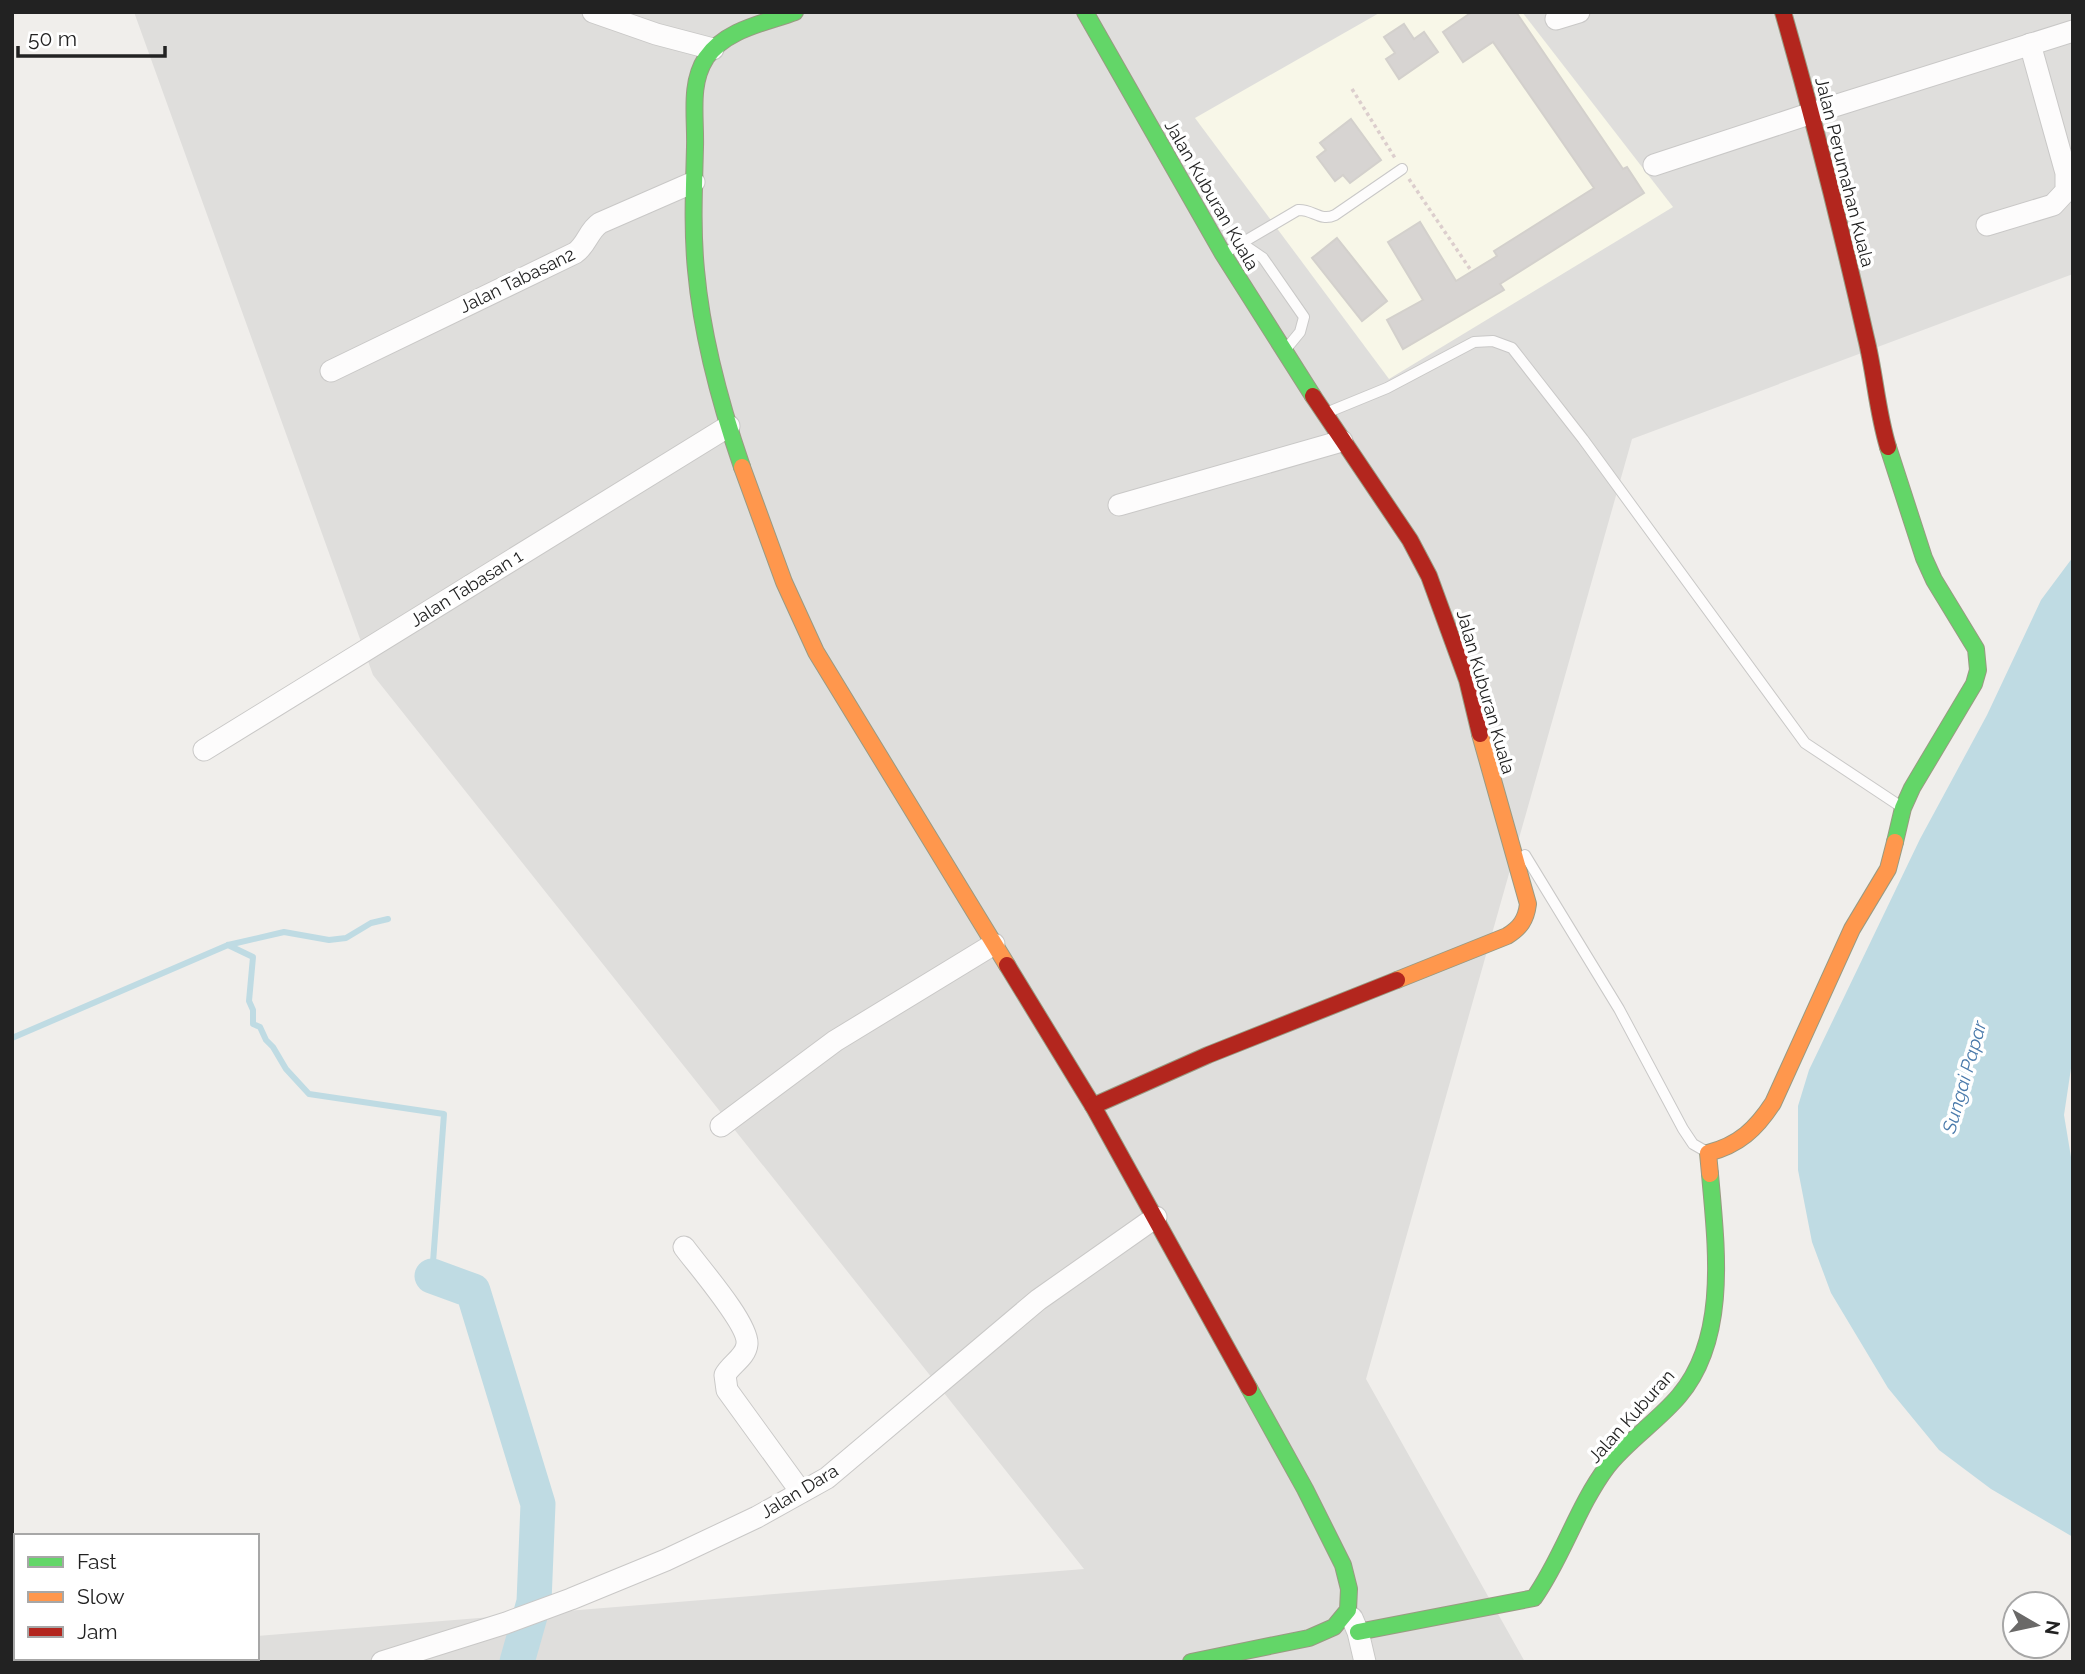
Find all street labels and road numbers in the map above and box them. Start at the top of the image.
street label: Jalan Perumahan Kuala [1811,75,1879,269]
street label: Jalan Kuburan Kuala [1161,116,1263,274]
street label: Jalan Tabasan2 [456,243,578,317]
street label: Jalan Tabasan 1 [406,545,526,631]
street label: Jalan Kuburan Kuala [1453,608,1519,776]
street label: Jalan Kuburan [1584,1365,1678,1467]
street label: Jalan Dara [756,1460,842,1522]

